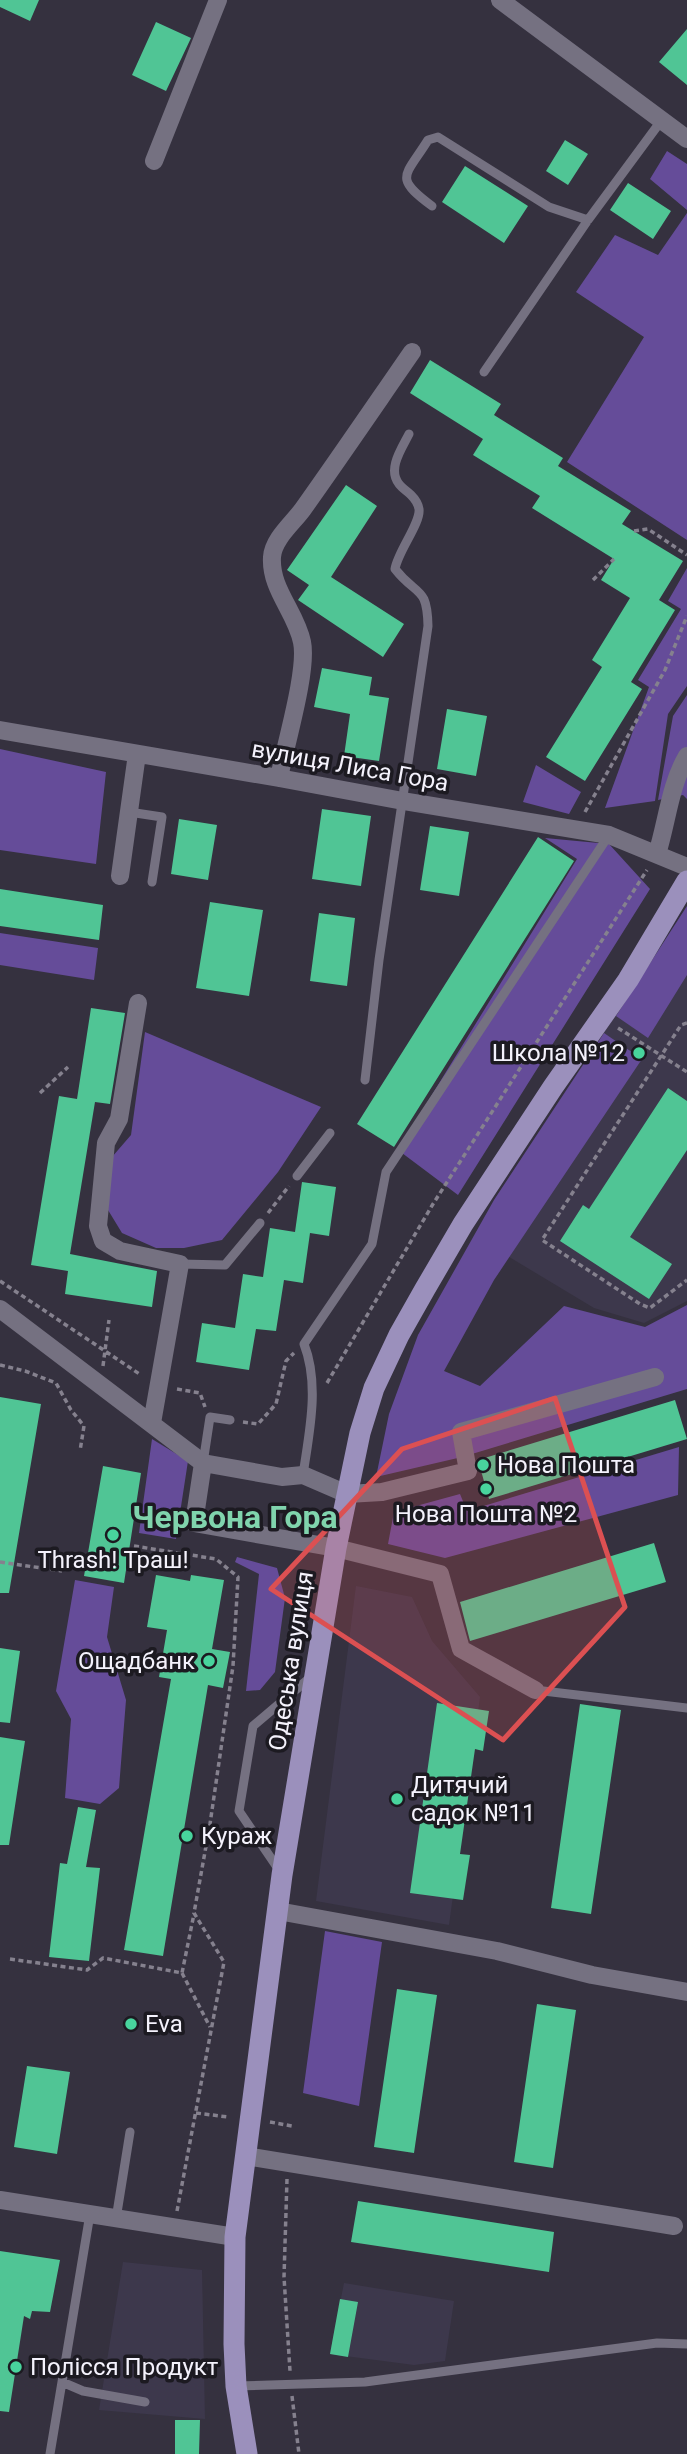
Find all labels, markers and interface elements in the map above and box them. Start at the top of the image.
street label: вулиця Лиса Гора [249,735,451,797]
place label: Школа №12 [492,1039,625,1067]
marker: Школа №12 [631,1045,647,1061]
place label: Нова Пошта [497,1451,635,1479]
marker: Нова Пошта [475,1457,491,1473]
marker: Нова Пошта №2 [478,1481,494,1497]
district label: Червона Гора [132,1498,338,1536]
place label: Нова Пошта №2 [395,1500,577,1528]
marker: Thrash! Траш! [105,1527,121,1543]
place label: Thrash! Траш! [37,1546,189,1574]
street label: Одеська вулиця [263,1569,319,1753]
place label: Ощадбанк [78,1647,195,1675]
marker: Ощадбанк [201,1653,217,1669]
place label: Дитячий садок №11 [411,1771,535,1827]
marker: Дитячий садок №11 [389,1791,405,1807]
place label: Кураж [201,1822,273,1850]
marker: Кураж [179,1828,195,1844]
place label: Eva [145,2010,183,2038]
marker: Eva [123,2016,139,2032]
place label: Полісся Продукт [30,2353,219,2381]
marker: Полісся Продукт [8,2359,24,2375]

